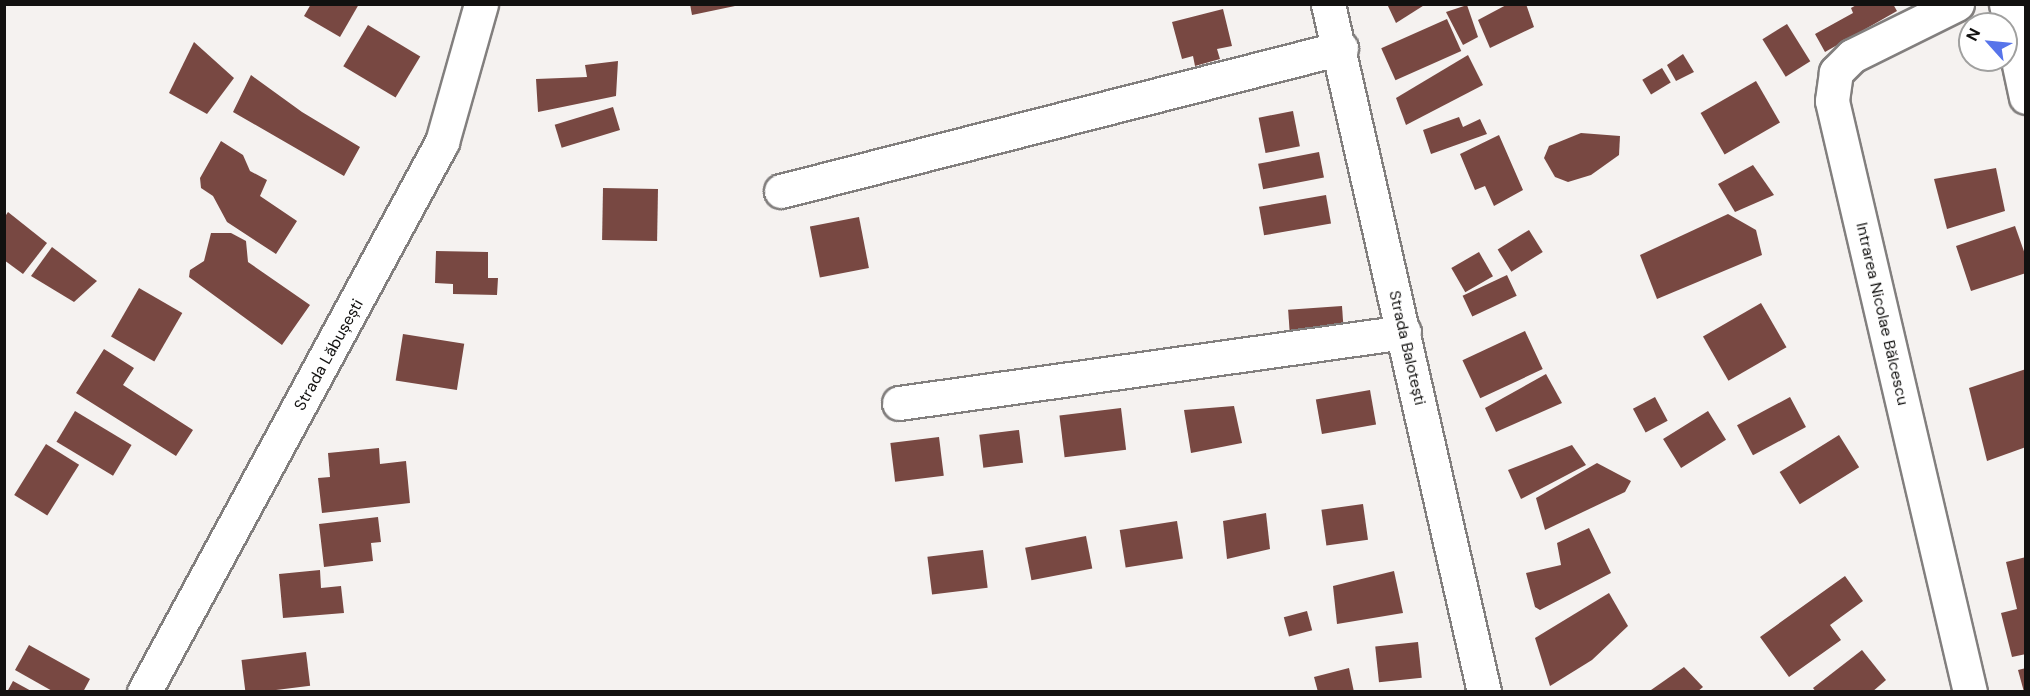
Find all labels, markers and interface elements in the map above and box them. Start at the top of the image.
north arrow [1958,12,2018,72]
text: N [1961,25,1985,44]
street label: Intrarea Nicolae Bălcescu [1852,221,1912,407]
street label: Strada Balotești [1384,289,1430,407]
street label: Strada Lăbușești [290,296,368,414]

